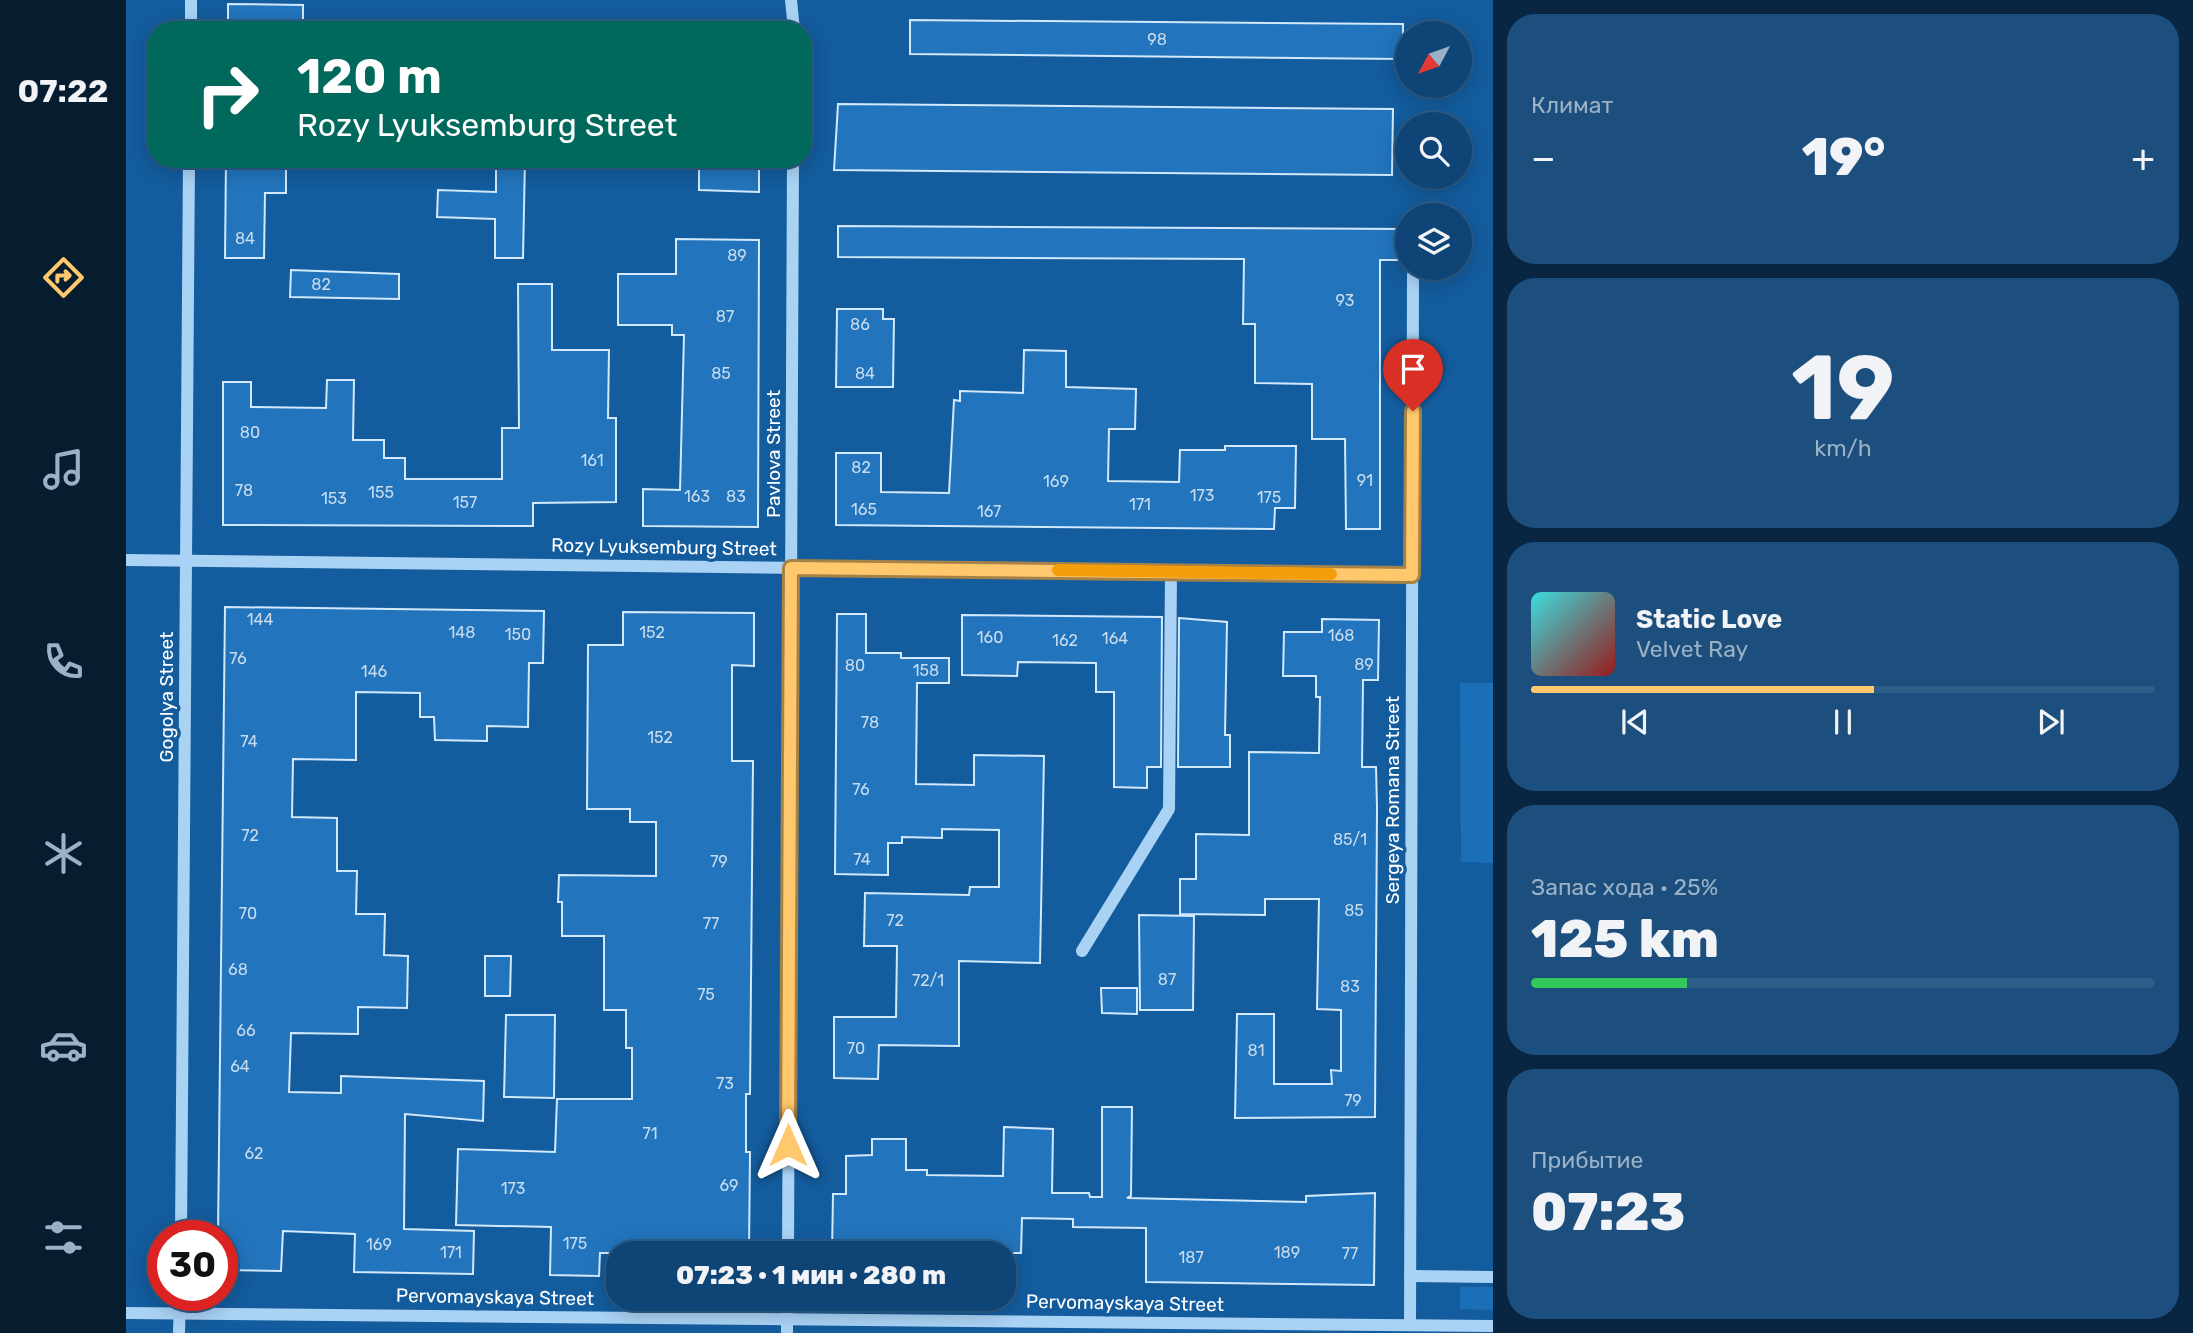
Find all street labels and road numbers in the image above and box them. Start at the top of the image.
street label: Pavlova Street [762,389,785,518]
street label: Rozy Lyuksemburg Street [551,534,778,560]
street label: Gogolya Street [155,631,178,762]
street label: Sergeya Romana Street [1381,695,1404,904]
street label: Pervomayskaya Street [396,1284,595,1310]
street label: Pervomayskaya Street [1026,1290,1225,1316]

